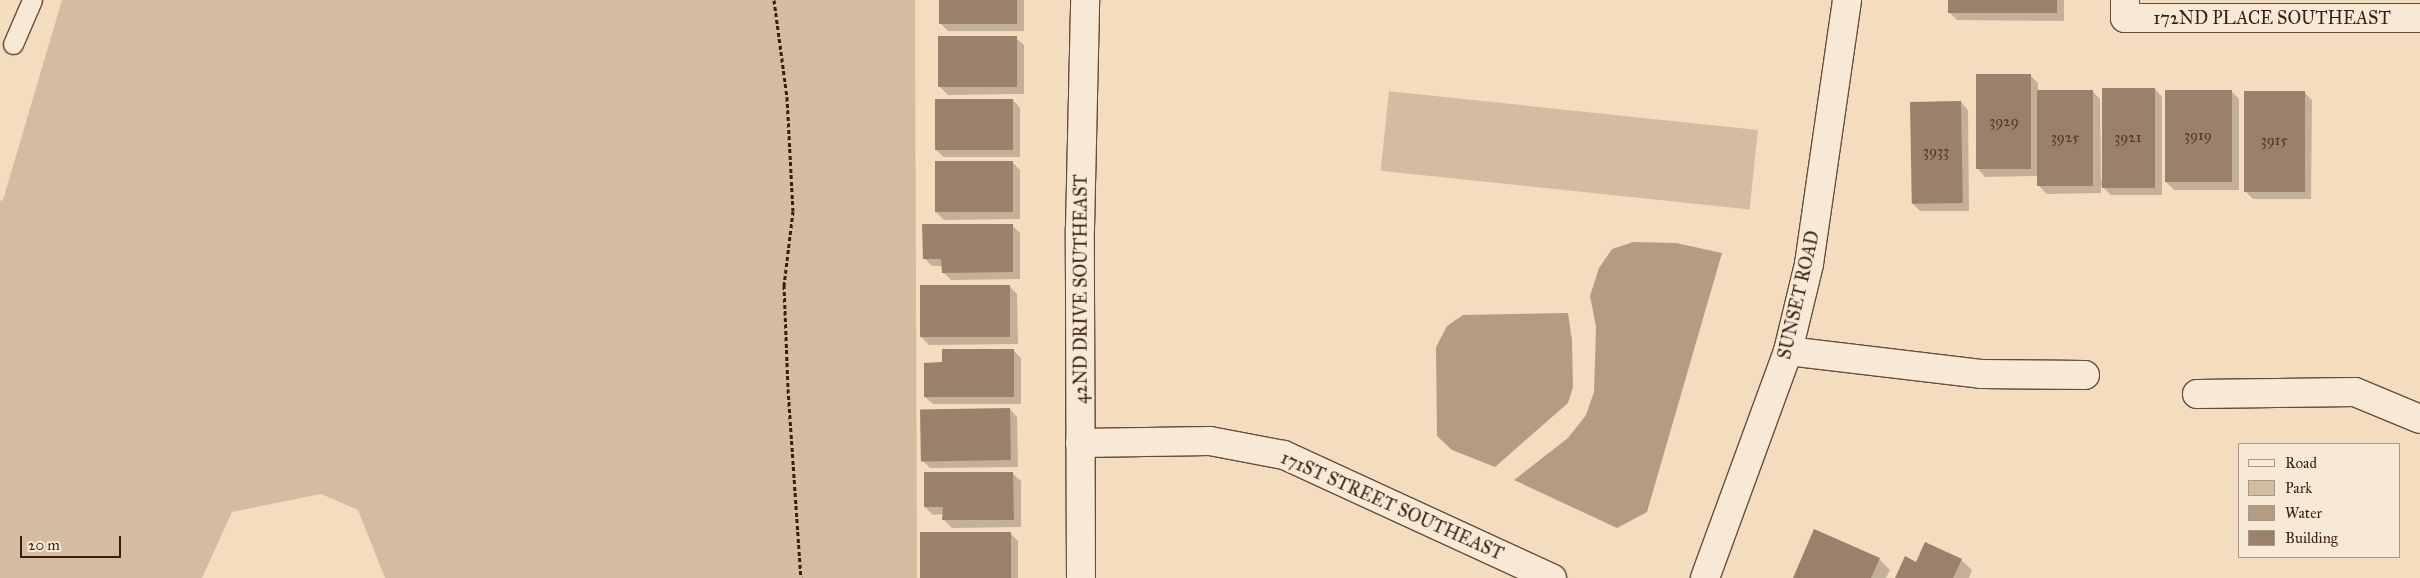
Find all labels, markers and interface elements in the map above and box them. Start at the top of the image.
street label: 172ND PLACE SOUTHEAST [2153,7,2391,29]
house number: 3929 [1989,113,2019,131]
house number: 3919 [2184,127,2212,145]
house number: 3925 [2051,129,2079,147]
house number: 3921 [2114,129,2142,147]
house number: 3915 [2261,132,2287,150]
house number: 3933 [1923,143,1949,161]
street label: 42ND DRIVE SOUTHEAST [1070,174,1092,404]
street label: SUNSET ROAD [1774,229,1824,361]
legend [2238,443,2400,558]
street label: 171ST STREET SOUTHEAST [1277,447,1507,565]
text: Road [2285,454,2317,472]
text: Park [2285,479,2312,497]
text: Water [2285,504,2322,522]
scale bar [22,526,124,558]
text: Building [2285,529,2338,547]
text: 20 m [28,536,60,554]

